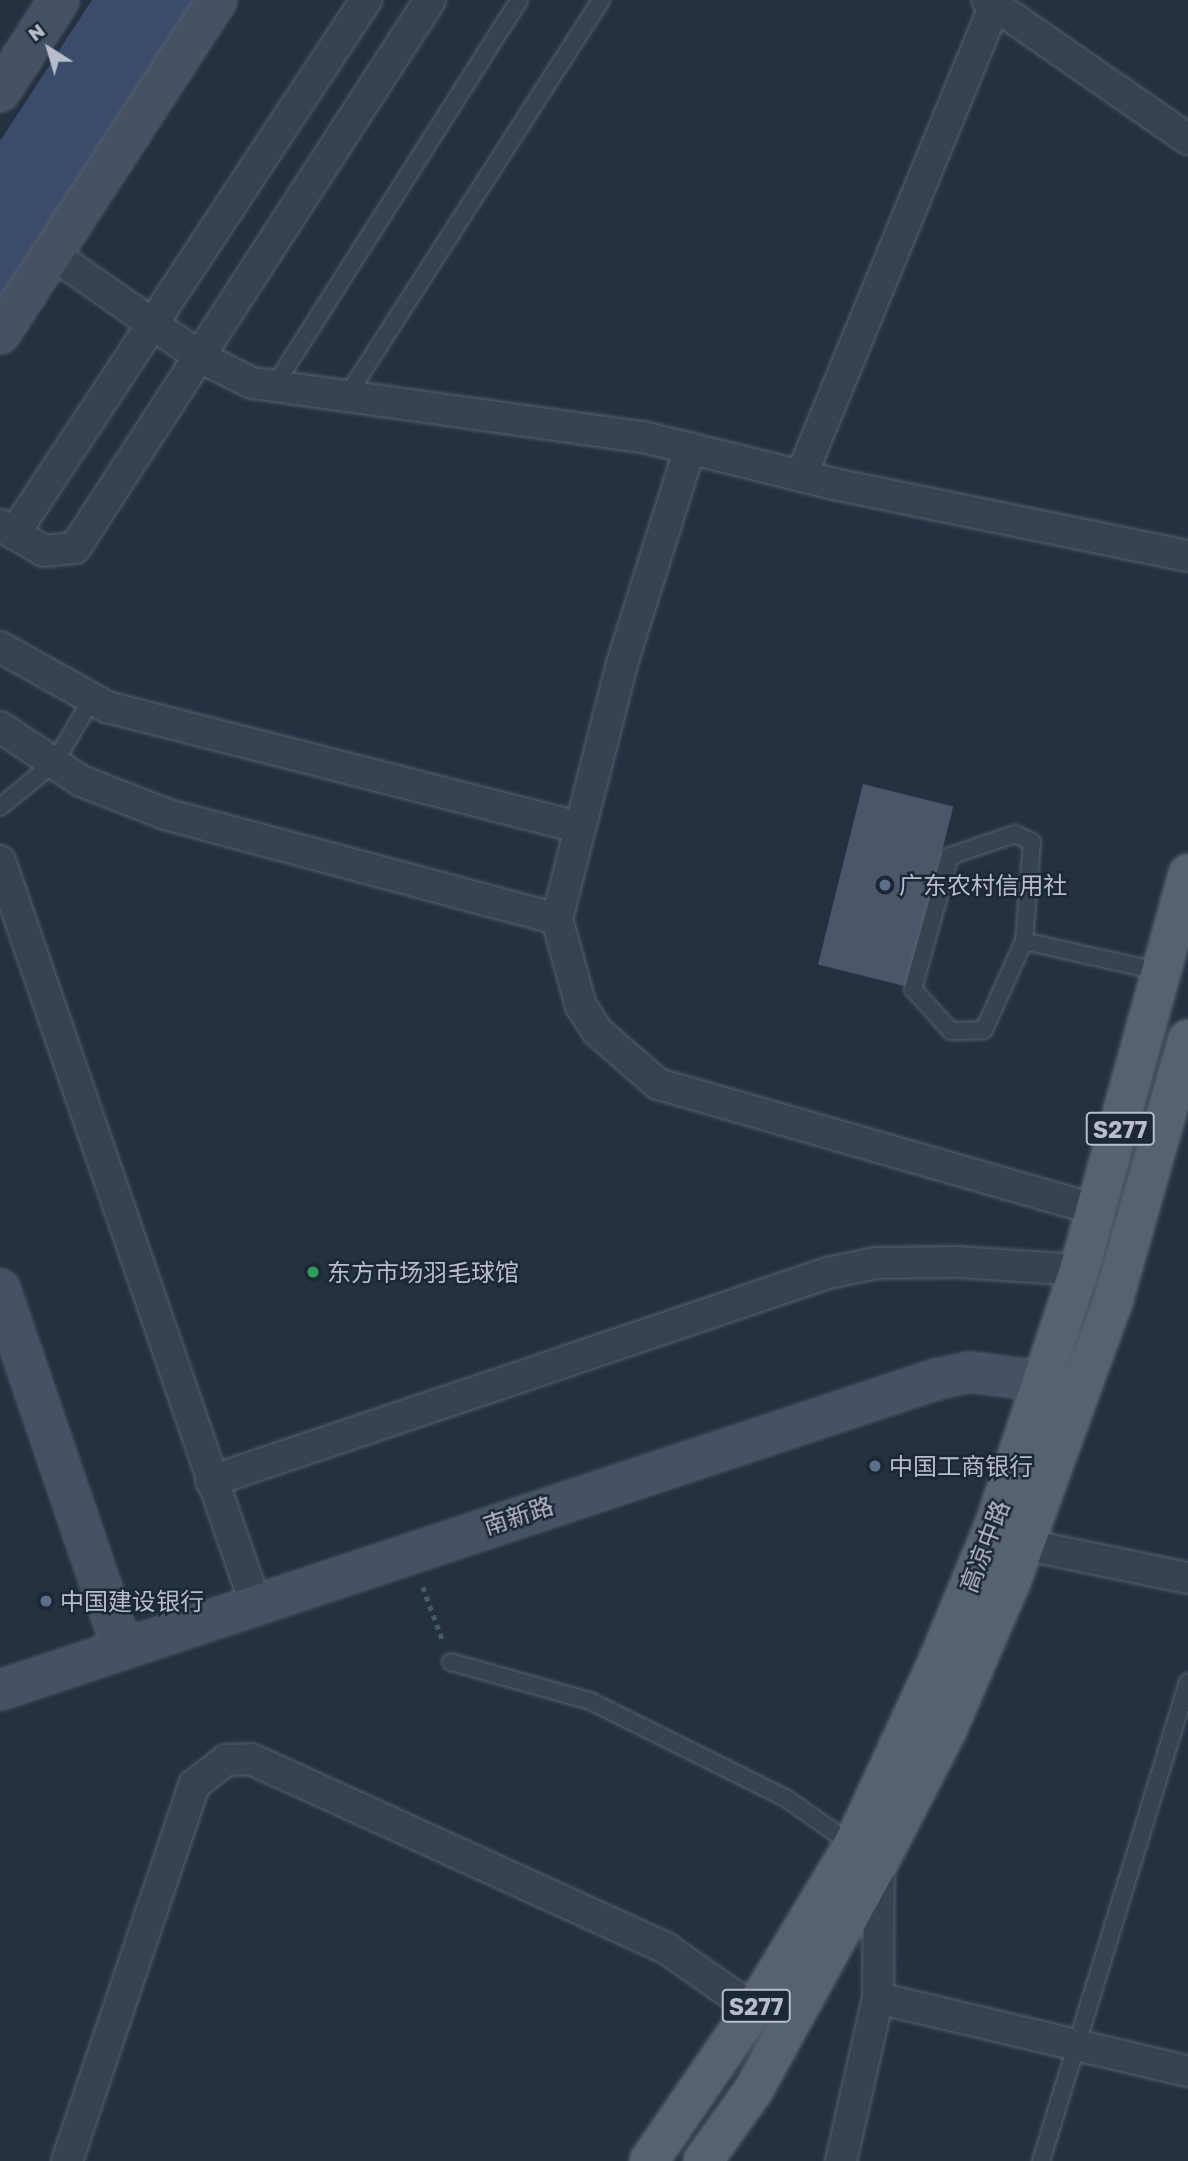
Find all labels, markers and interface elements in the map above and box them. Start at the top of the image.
north arrow [14,14,84,84]
text: N [23,18,49,45]
place label: 广东农村信用社 [899,871,1067,899]
marker: 广东农村信用社 [877,877,893,893]
road number: S277 [1085,1110,1155,1148]
place label: 东方市场羽毛球馆 [327,1258,519,1286]
marker: 东方市场羽毛球馆 [305,1264,321,1280]
place label: 中国工商银行 [889,1452,1033,1480]
marker: 中国工商银行 [867,1458,883,1474]
street label: 南新路 [479,1490,557,1540]
street label: 高凉中路 [953,1496,1015,1596]
place label: 中国建设银行 [60,1587,204,1615]
marker: 中国建设银行 [38,1593,54,1609]
road number: S277 [721,1986,791,2025]

